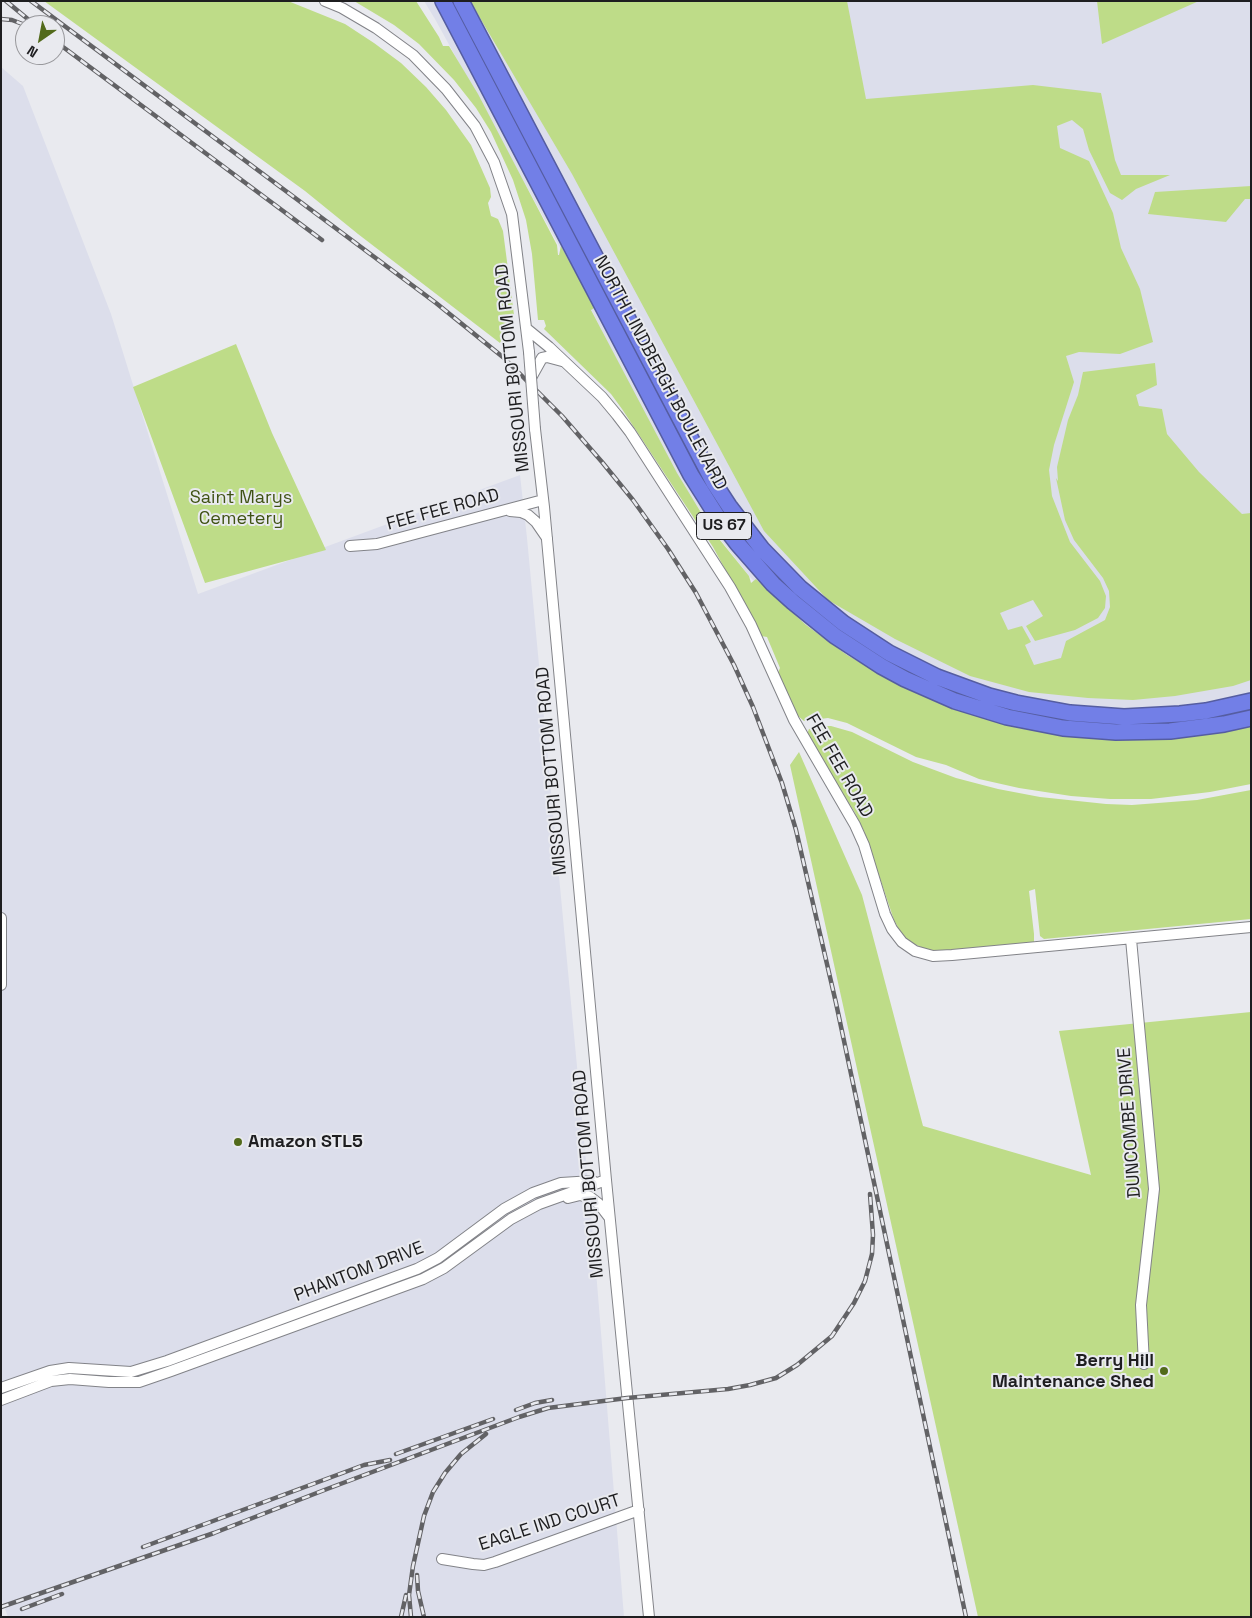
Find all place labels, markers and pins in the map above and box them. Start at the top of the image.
place label: Amazon STL5 [248,1131,363,1153]
marker: Amazon STL5 [232,1136,244,1148]
place label: Berry Hill Maintenance Shed [992,1350,1154,1392]
marker: Berry Hill Maintenance Shed [1158,1365,1170,1377]

